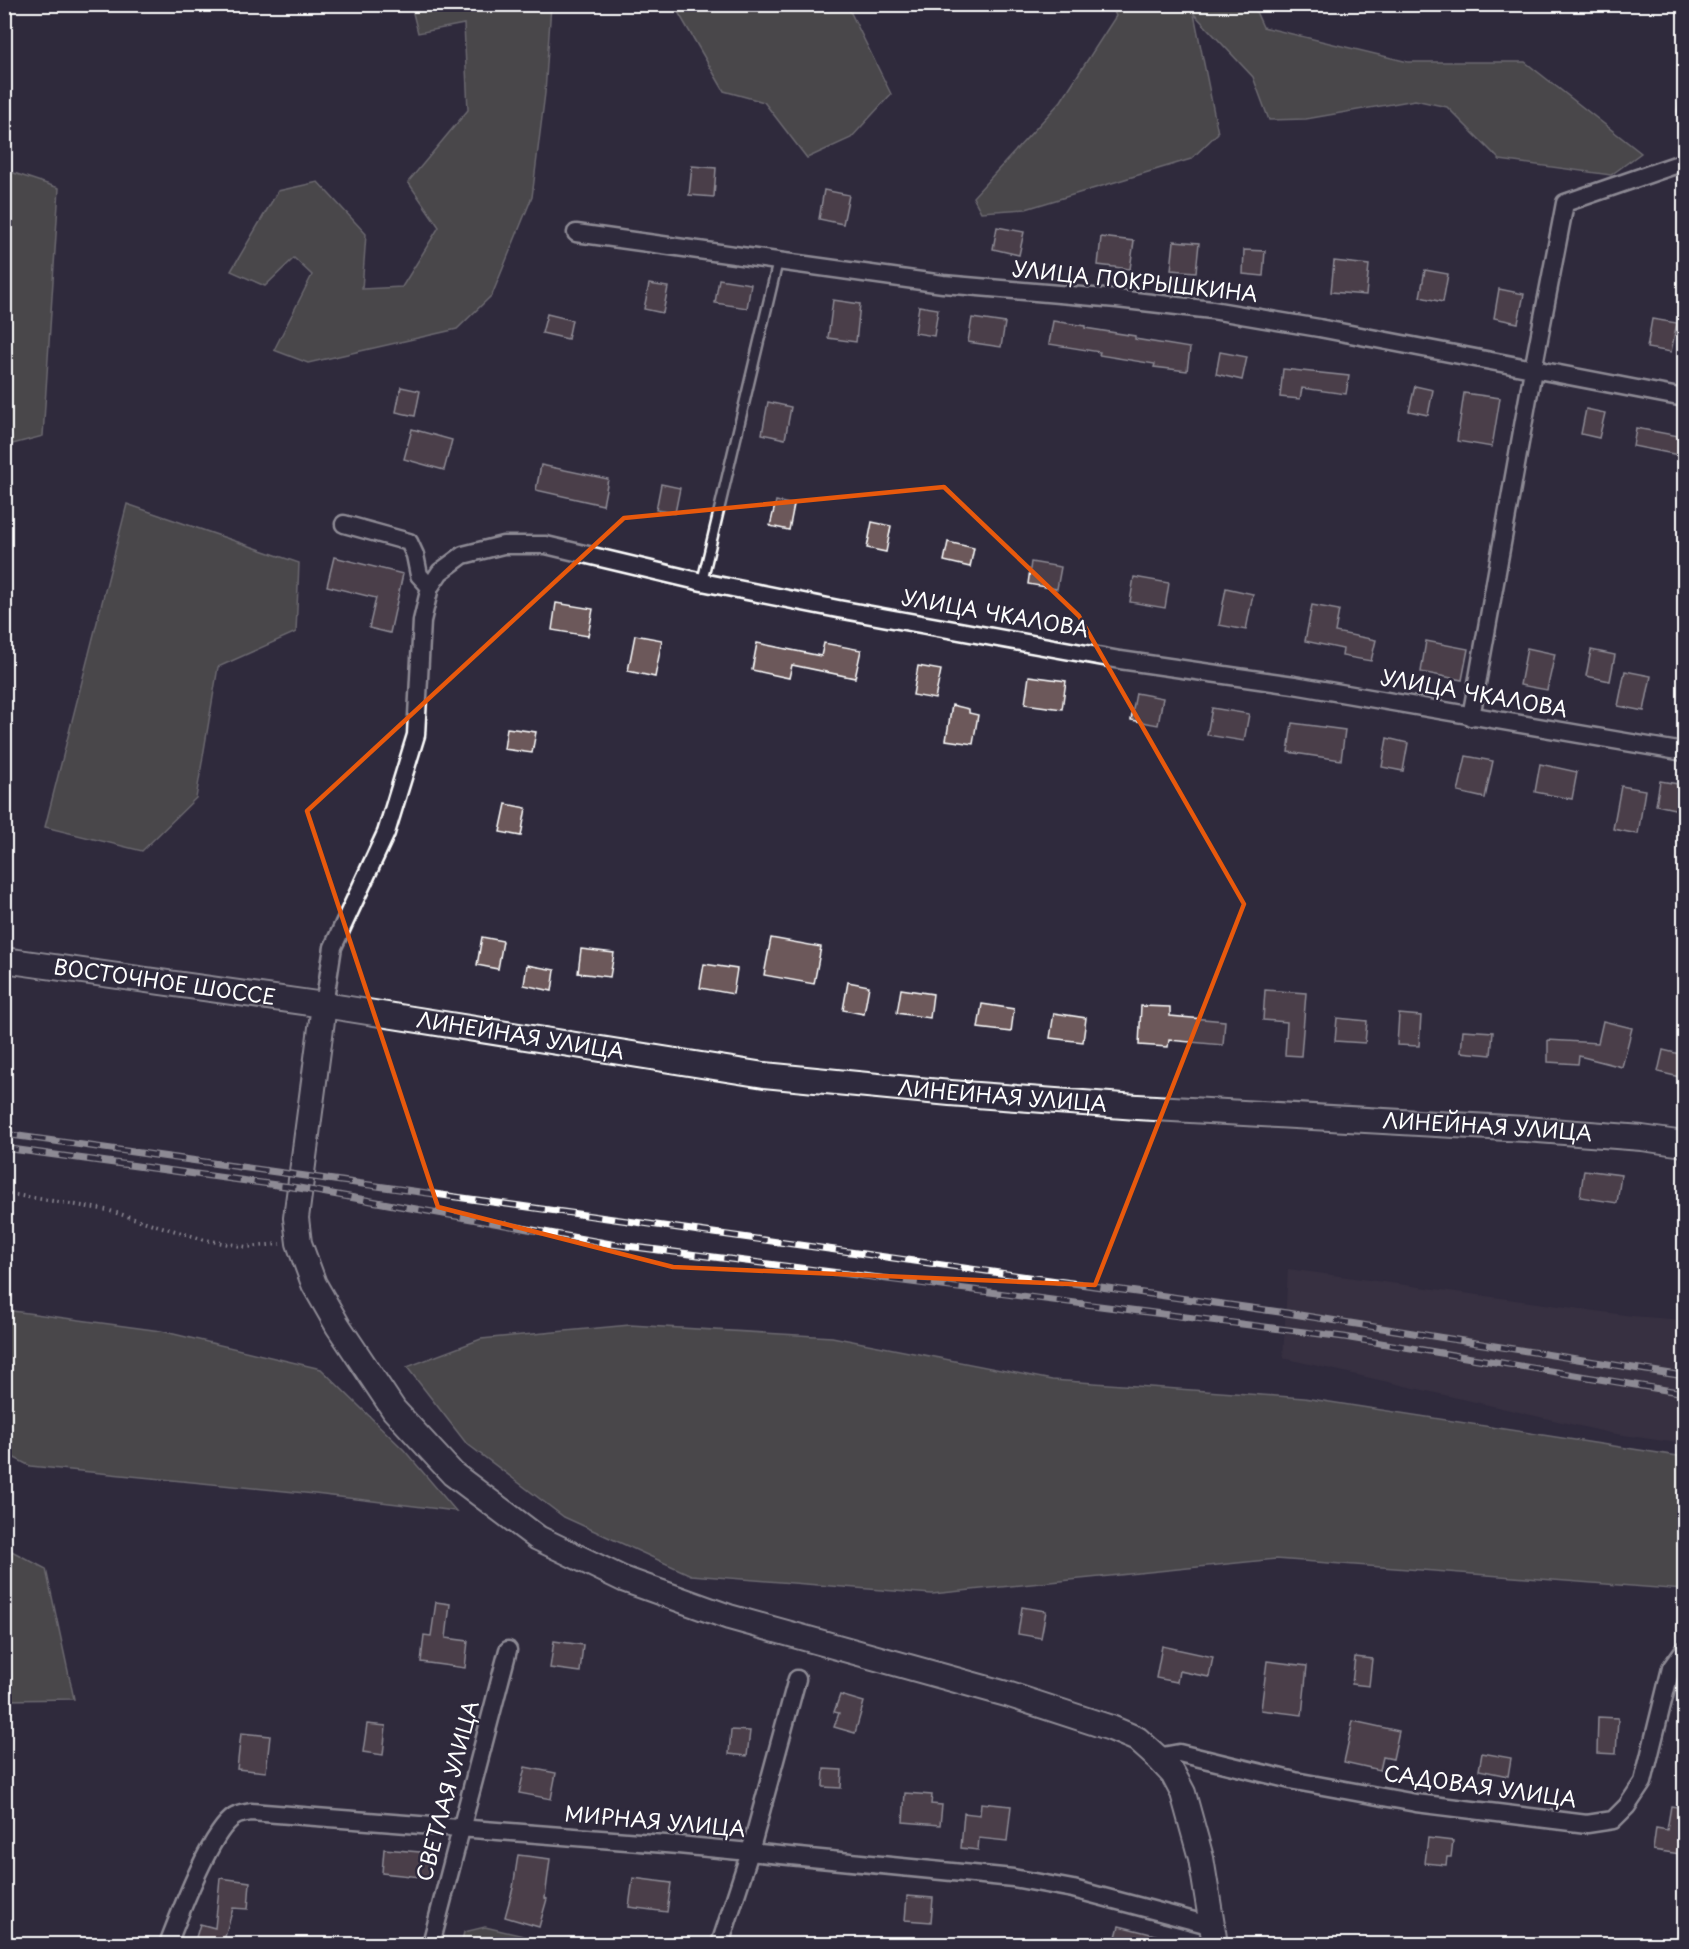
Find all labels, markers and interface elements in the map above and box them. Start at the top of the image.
street label: УЛИЦА ПОКРЫШКИНА [1011,251,1259,309]
street label: УЛИЦА ЧКАЛОВА [899,580,1091,644]
street label: УЛИЦА ЧКАЛОВА [1378,660,1570,724]
street label: ВОСТОЧНОЕ ШОССЕ [52,949,278,1012]
street label: ЛИНЕЙНАЯ УЛИЦА [415,1002,627,1067]
street label: ЛИНЕЙНАЯ УЛИЦА [896,1070,1108,1119]
street label: ЛИНЕЙНАЯ УЛИЦА [1382,1103,1593,1148]
street label: СВЕТЛАЯ УЛИЦА [407,1697,486,1884]
street label: САДОВАЯ УЛИЦА [1382,1756,1579,1814]
street label: МИРНАЯ УЛИЦА [563,1796,747,1844]

